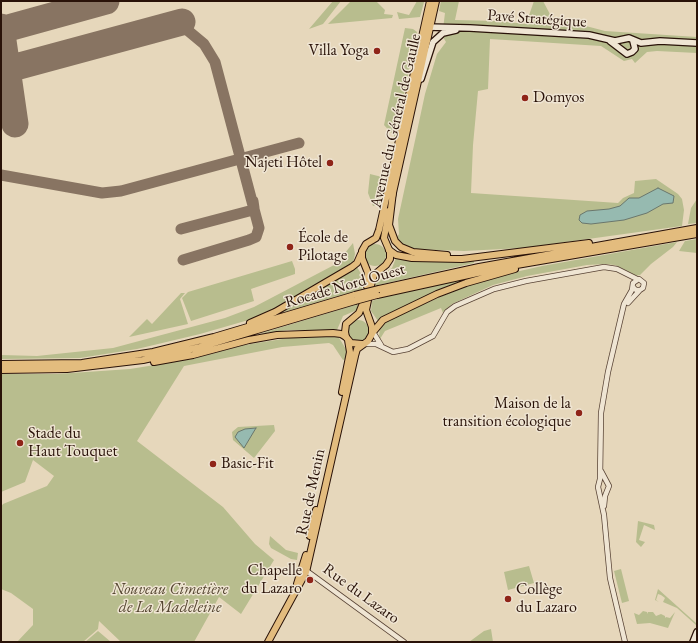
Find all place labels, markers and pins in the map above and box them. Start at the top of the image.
place label: Villa Yoga [308,41,369,61]
marker: Villa Yoga [372,46,382,56]
place label: Domyos [533,88,584,108]
marker: Domyos [520,93,530,103]
place label: Najeti Hôtel [245,153,322,173]
marker: Najeti Hôtel [325,158,335,168]
place label: École de Pilotage [298,228,348,266]
marker: École de Pilotage [285,242,295,252]
place label: Maison de la transition écologique [443,394,571,432]
marker: Maison de la transition écologique [574,408,584,418]
place label: Stade du Haut Touquet [28,424,117,462]
marker: Stade du Haut Touquet [15,438,25,448]
place label: Basic-Fit [221,454,274,474]
marker: Basic-Fit [208,459,218,469]
place label: Chapelle du Lazaro [241,561,302,599]
marker: Chapelle du Lazaro [305,575,315,585]
place label: Collège du Lazaro [516,580,577,618]
marker: Collège du Lazaro [503,594,513,604]

